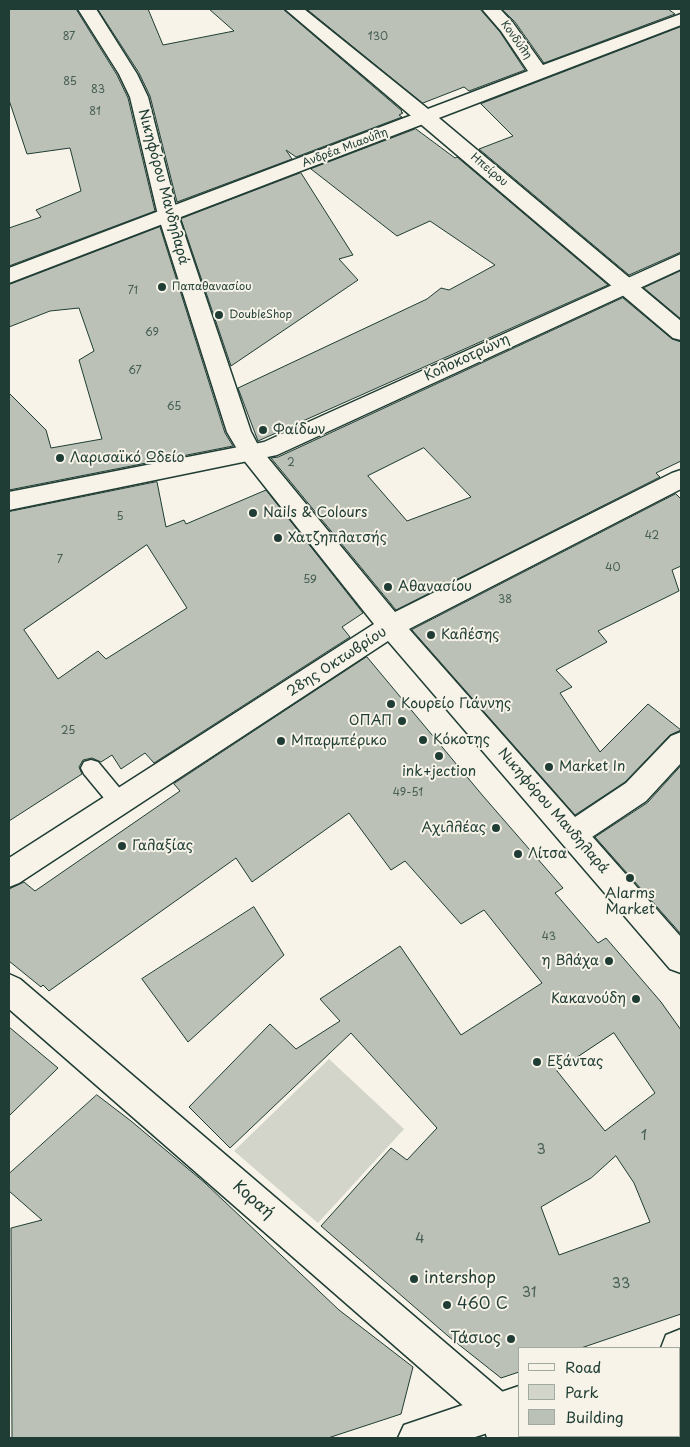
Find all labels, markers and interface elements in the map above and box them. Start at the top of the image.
street label: Κονδύλη [498,18,534,62]
house number: 87 [63,30,75,44]
house number: 130 [368,30,388,44]
house number: 85 [63,75,77,89]
house number: 83 [91,83,105,97]
house number: 81 [89,105,101,119]
street label: Νικηφόρου Μανδηλαρά [134,107,192,267]
street label: Ανδρέα Μιαούλη [300,126,390,170]
street label: Ηπείρου [468,151,510,189]
place label: Παπαθανασίου [172,280,252,294]
marker: Παπαθανασίου [156,281,168,293]
house number: 71 [128,284,138,298]
place label: DoubleShop [229,308,292,322]
marker: DoubleShop [213,309,225,321]
house number: 69 [145,326,159,340]
street label: Κολοκοτρώνη [422,331,512,385]
house number: 67 [128,364,142,378]
house number: 65 [167,400,181,414]
place label: Φαίδων [273,422,326,438]
marker: Φαίδων [257,424,269,436]
place label: Λαρισαϊκό Ωδείο [70,450,184,466]
marker: Λαρισαϊκό Ωδείο [54,452,66,464]
house number: 2 [287,456,295,470]
place label: Nails & Colours [263,505,367,521]
marker: Nails & Colours [247,507,259,519]
house number: 5 [116,510,124,524]
house number: 42 [645,529,659,543]
place label: Χατζηπλατσής [288,530,387,546]
marker: Χατζηπλατσής [272,532,284,544]
house number: 7 [57,553,63,567]
house number: 40 [605,561,621,575]
house number: 59 [303,573,317,587]
place label: Αθανασίου [398,579,472,595]
marker: Αθανασίου [382,581,394,593]
house number: 38 [498,593,512,607]
street label: 28ης Οκτωβρίου [284,624,390,700]
place label: Καλέσης [441,627,499,643]
marker: Καλέσης [425,629,437,641]
place label: Κουρείο Γιάννης [401,696,511,712]
marker: Κουρείο Γιάννης [385,698,397,710]
place label: ΟΠΑΠ [349,713,392,729]
marker: ΟΠΑΠ [396,715,408,727]
house number: 25 [61,724,75,738]
place label: Κόκοτης [433,732,490,748]
place label: Μπαρμπέρικο [291,733,387,749]
marker: Κόκοτης [417,734,429,746]
marker: Μπαρμπέρικο [275,735,287,747]
street label: Νικηφόρου Μανδηλαρά [494,745,612,877]
marker: ink+jection [433,750,445,762]
place label: Market In [559,759,625,775]
marker: Market In [543,761,555,773]
place label: ink+jection [402,764,476,780]
house number: 49-51 [393,786,423,800]
place label: Αχιλλέας [421,820,486,836]
marker: Αχιλλέας [490,822,502,834]
place label: Γαλαξίας [132,838,193,854]
marker: Γαλαξίας [116,840,128,852]
place label: Λίτσα [528,846,567,862]
marker: Λίτσα [512,848,524,860]
marker: Alarms Market [624,872,636,884]
place label: Alarms Market [605,886,655,919]
house number: 43 [542,930,556,944]
place label: η Βλάχα [542,953,599,969]
marker: η Βλάχα [603,955,615,967]
place label: Κακανούδη [551,991,626,1007]
marker: Κακανούδη [630,993,642,1005]
place label: Εξάντας [547,1054,603,1070]
marker: Εξάντας [531,1056,543,1068]
house number: 1 [641,1128,647,1144]
house number: 3 [536,1142,546,1158]
street label: Κοραή [228,1177,278,1223]
house number: 4 [415,1231,425,1247]
place label: intershop [424,1269,496,1289]
marker: intershop [408,1273,420,1285]
house number: 33 [612,1276,630,1292]
house number: 31 [522,1285,536,1301]
place label: 460 C [457,1295,508,1315]
marker: 460 C [441,1299,453,1311]
place label: Τάσιος [450,1329,501,1349]
marker: Τάσιος [505,1333,517,1345]
legend [518,1347,680,1437]
text: Road [565,1355,601,1378]
text: Park [565,1380,599,1403]
text: Building [565,1405,624,1428]

